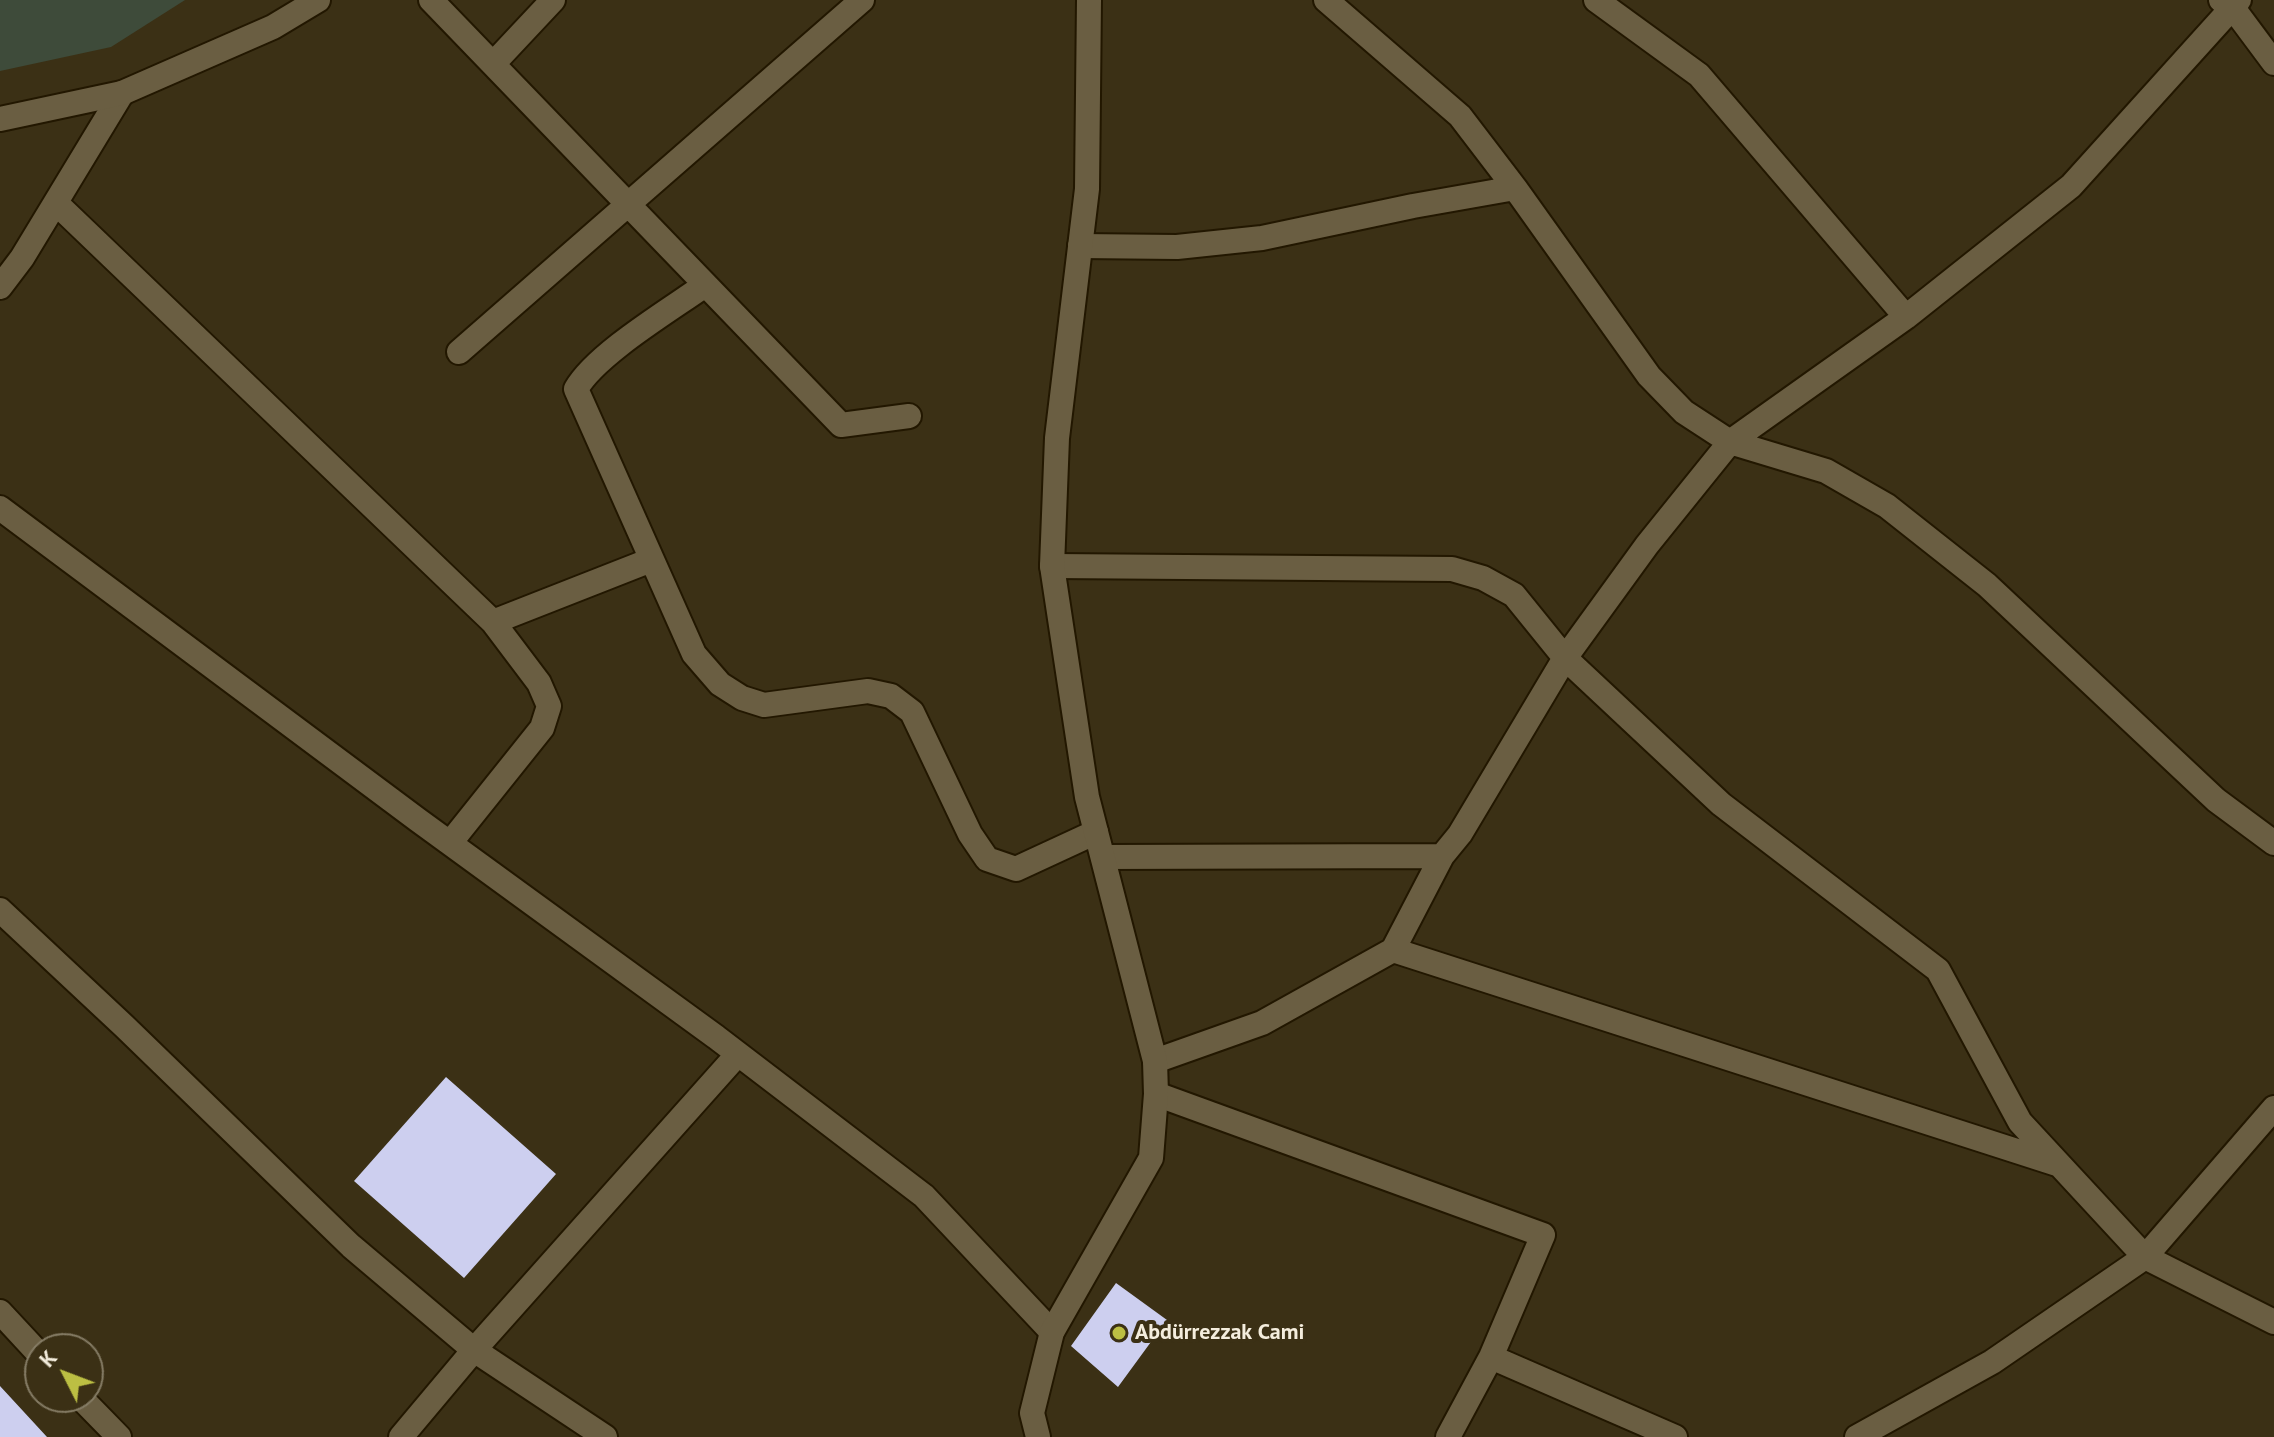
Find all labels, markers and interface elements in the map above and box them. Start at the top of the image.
place label: Abdürrezzak Cami [1135,1320,1304,1346]
marker: Abdürrezzak Cami [1110,1324,1128,1342]
north arrow [24,1333,104,1413]
text: K [33,1344,63,1373]

